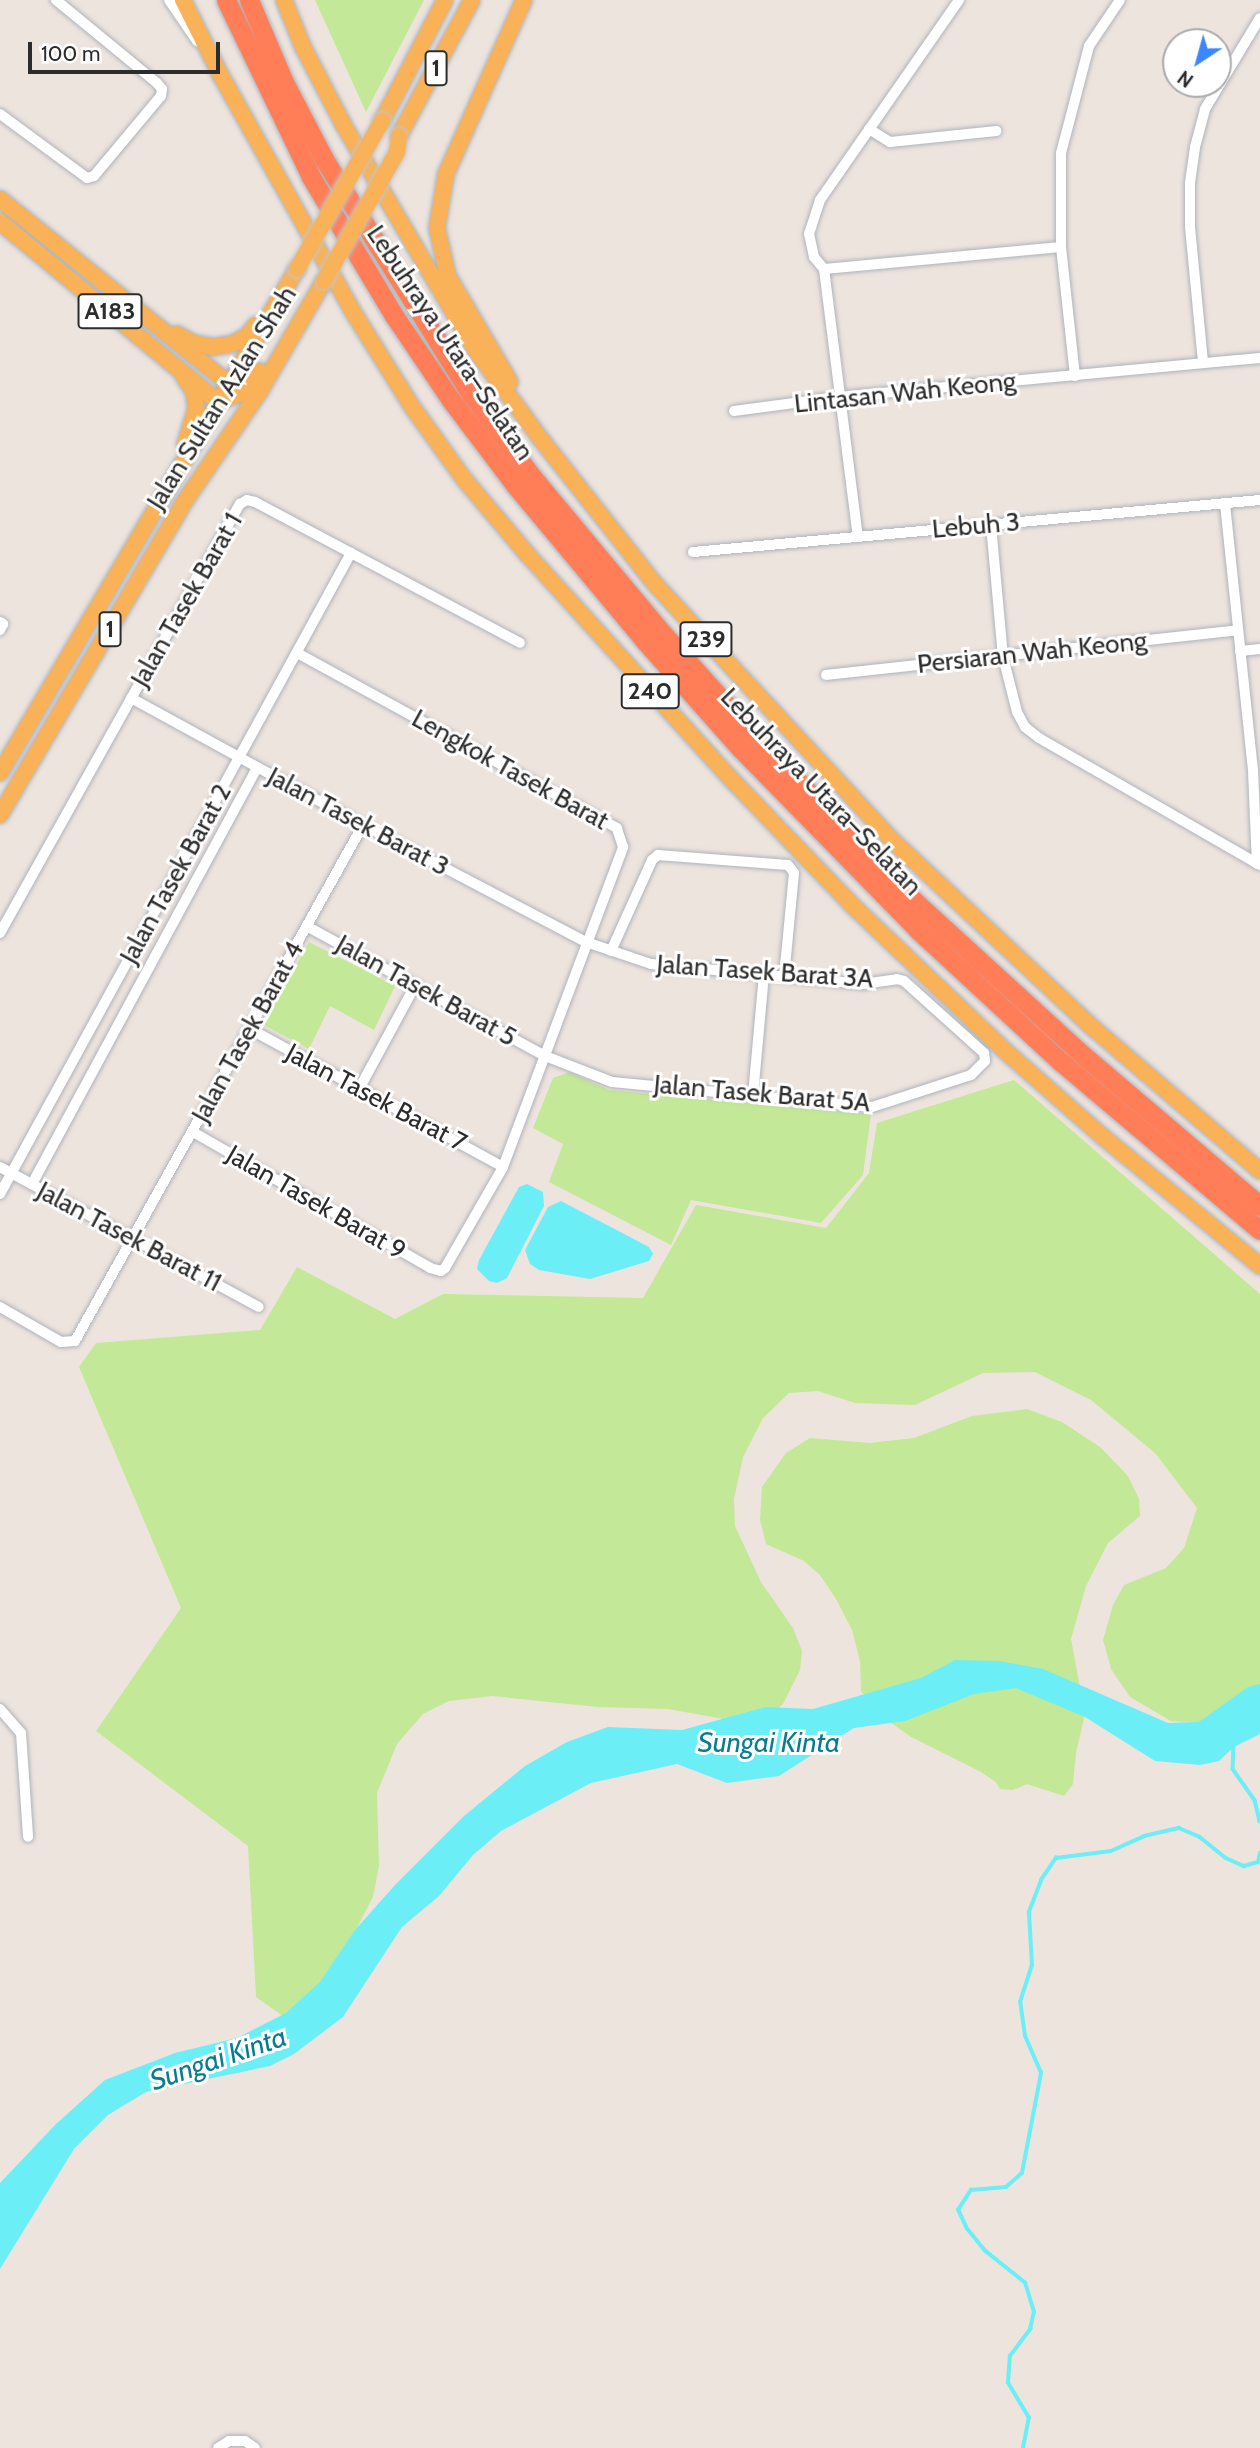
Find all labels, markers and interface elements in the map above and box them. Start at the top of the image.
scale bar [32,28,224,72]
north arrow [1162,28,1232,98]
text: 100 m [41,41,100,66]
road number: 1 [424,47,448,88]
text: N [1173,66,1198,92]
street label: Lebuhraya Utara–Selatan [360,220,540,466]
street label: Jalan Sultan Azlan Shah [141,281,303,515]
road number: A183 [77,290,143,332]
street label: Lintasan Wah Keong [793,366,1017,420]
street label: Lebuh 3 [931,507,1021,545]
street label: Jalan Tasek Barat 1 [125,508,249,692]
road number: 1 [98,608,122,650]
road number: 239 [678,618,734,660]
street label: Persiaran Wah Keong [916,625,1148,681]
road number: 240 [620,670,680,712]
street label: Lebuhraya Utara–Selatan [714,682,928,902]
street label: Lengkok Tasek Barat [406,703,614,837]
street label: Jalan Tasek Barat 3 [262,761,454,883]
street label: Jalan Tasek Barat 2 [114,779,238,969]
street label: Jalan Tasek Barat 5 [330,929,522,1053]
street label: Jalan Tasek Barat 4 [185,936,311,1128]
street label: Jalan Tasek Barat 3A [656,949,874,995]
street label: Jalan Tasek Barat 7 [280,1037,472,1159]
street label: Jalan Tasek Barat 5A [652,1069,872,1119]
street label: Jalan Tasek Barat 9 [221,1139,411,1267]
street label: Jalan Tasek Barat 11 [32,1175,226,1299]
water label: Sungai Kinta [698,1725,840,1759]
water label: Sungai Kinta [145,2019,291,2097]

